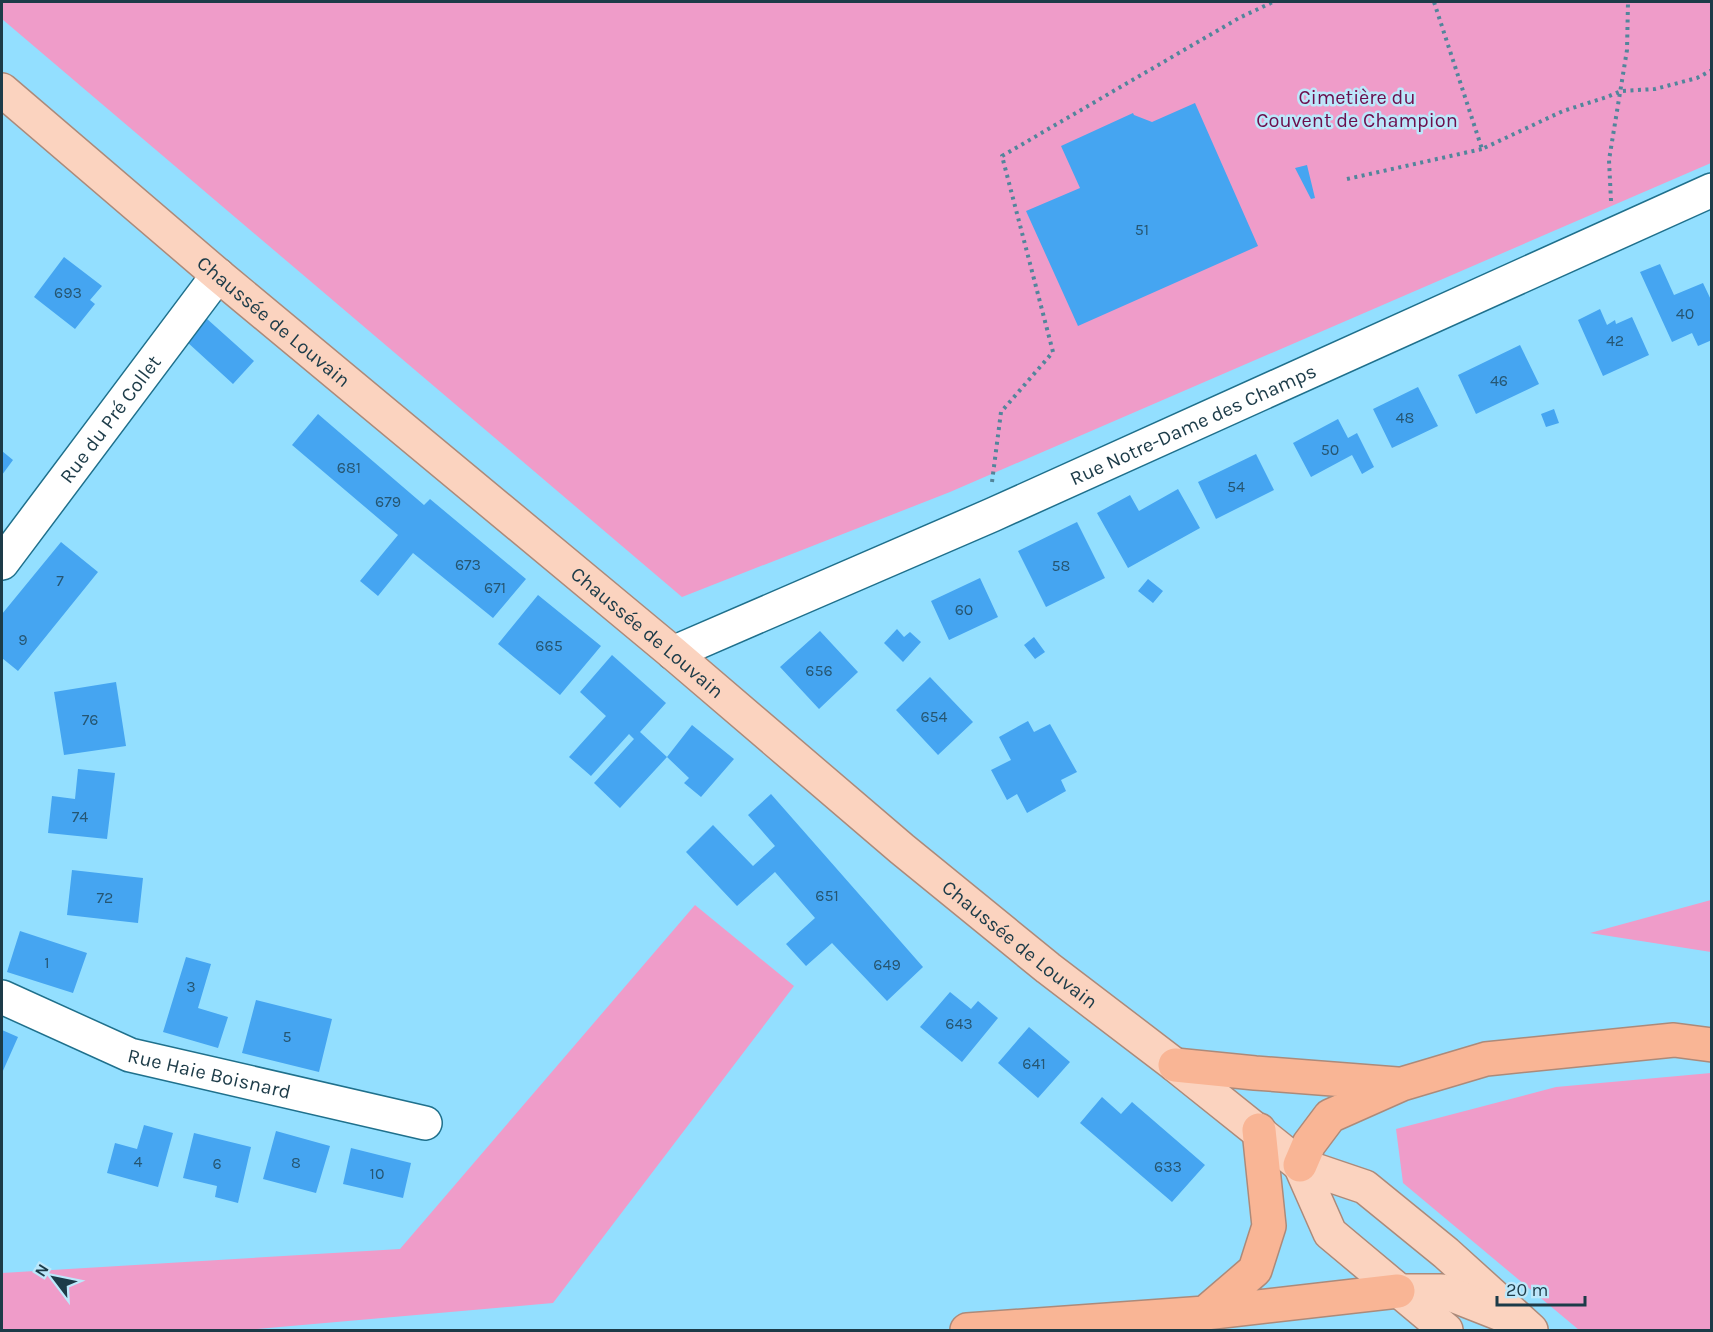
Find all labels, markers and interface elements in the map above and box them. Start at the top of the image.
park label: Cimetière du Couvent de Champion [1256,86,1458,132]
house number: 51 [1135,220,1149,239]
street label: Chaussée de Louvain [193,251,355,392]
house number: 693 [54,283,82,302]
house number: 40 [1676,304,1694,323]
house number: 42 [1606,331,1624,350]
street label: Rue du Pré Collet [55,350,166,487]
street label: Rue Notre-Dame des Champs [1066,359,1320,490]
house number: 46 [1490,371,1508,390]
house number: 48 [1396,408,1414,427]
house number: 50 [1321,440,1339,459]
house number: 681 [337,458,361,477]
house number: 54 [1227,477,1245,496]
house number: 679 [375,492,401,511]
house number: 673 [455,555,481,574]
house number: 58 [1052,556,1070,575]
street label: Chaussée de Louvain [566,562,728,703]
house number: 7 [56,571,64,590]
house number: 671 [484,578,506,597]
house number: 60 [955,600,973,619]
house number: 9 [18,630,28,649]
house number: 665 [535,636,563,655]
house number: 656 [805,661,833,680]
house number: 654 [920,707,948,726]
house number: 76 [82,710,98,729]
house number: 74 [72,807,88,826]
street label: Chaussée de Louvain [938,875,1102,1013]
house number: 651 [815,886,839,905]
house number: 72 [97,888,113,907]
house number: 1 [44,953,50,972]
house number: 649 [873,955,901,974]
house number: 3 [186,977,196,996]
house number: 643 [945,1014,973,1033]
house number: 5 [282,1027,292,1046]
street label: Rue Haie Boisnard [126,1043,293,1103]
house number: 641 [1022,1054,1046,1073]
house number: 4 [134,1152,143,1171]
house number: 8 [291,1153,301,1172]
house number: 6 [212,1154,222,1173]
house number: 633 [1154,1157,1182,1176]
house number: 10 [370,1164,384,1183]
north arrow [24,1248,84,1308]
text: N [31,1260,53,1280]
scale bar [1497,1269,1586,1307]
text: 20 m [1506,1279,1548,1301]

